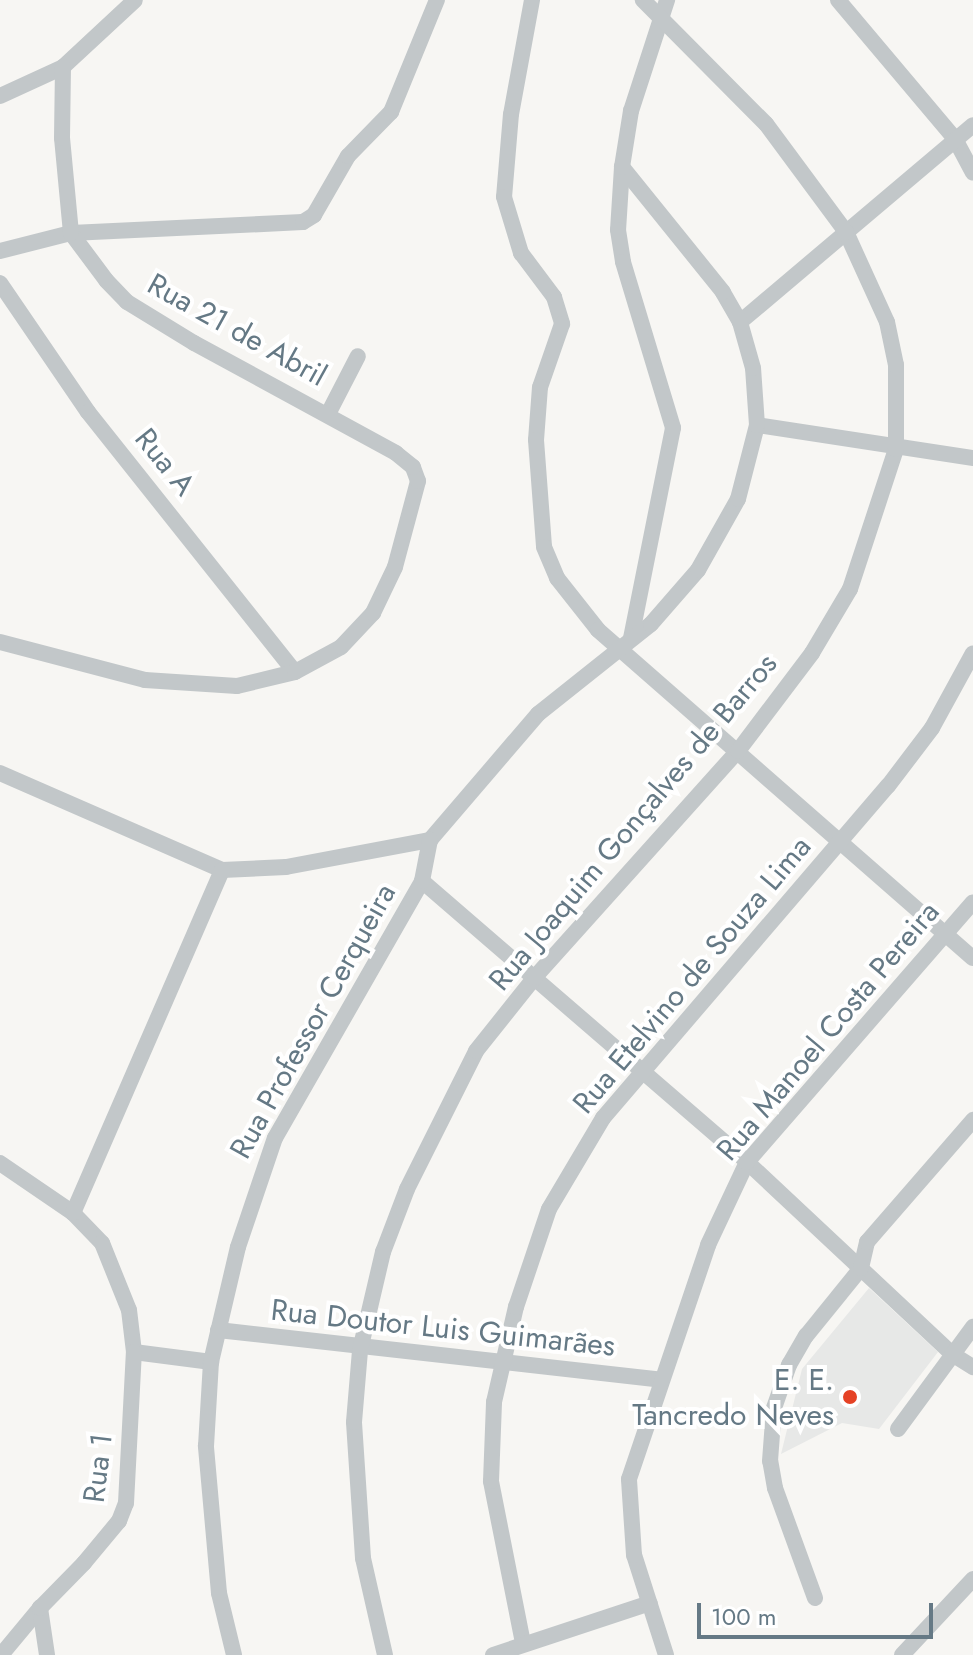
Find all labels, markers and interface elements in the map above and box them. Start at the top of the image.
street label: Rua 21 de Abril [141,266,333,394]
street label: Rua A [127,421,203,503]
street label: Rua Joaquim Gonçalves de Barros [481,646,785,998]
street label: Rua Etelvino de Souza Lima [566,829,818,1121]
street label: Rua Professor Cerqueira [222,877,404,1165]
street label: Rua Manoel Costa Pereira [709,894,947,1168]
street label: Rua Doutor Luis Guimarães [269,1292,617,1364]
place label: E. E. Tancredo Neves [632,1362,834,1432]
marker: E. E. Tancredo Neves [841,1388,859,1406]
street label: Rua 1 [76,1431,120,1505]
scale bar [701,1587,937,1637]
text: 100 m [711,1599,777,1634]

